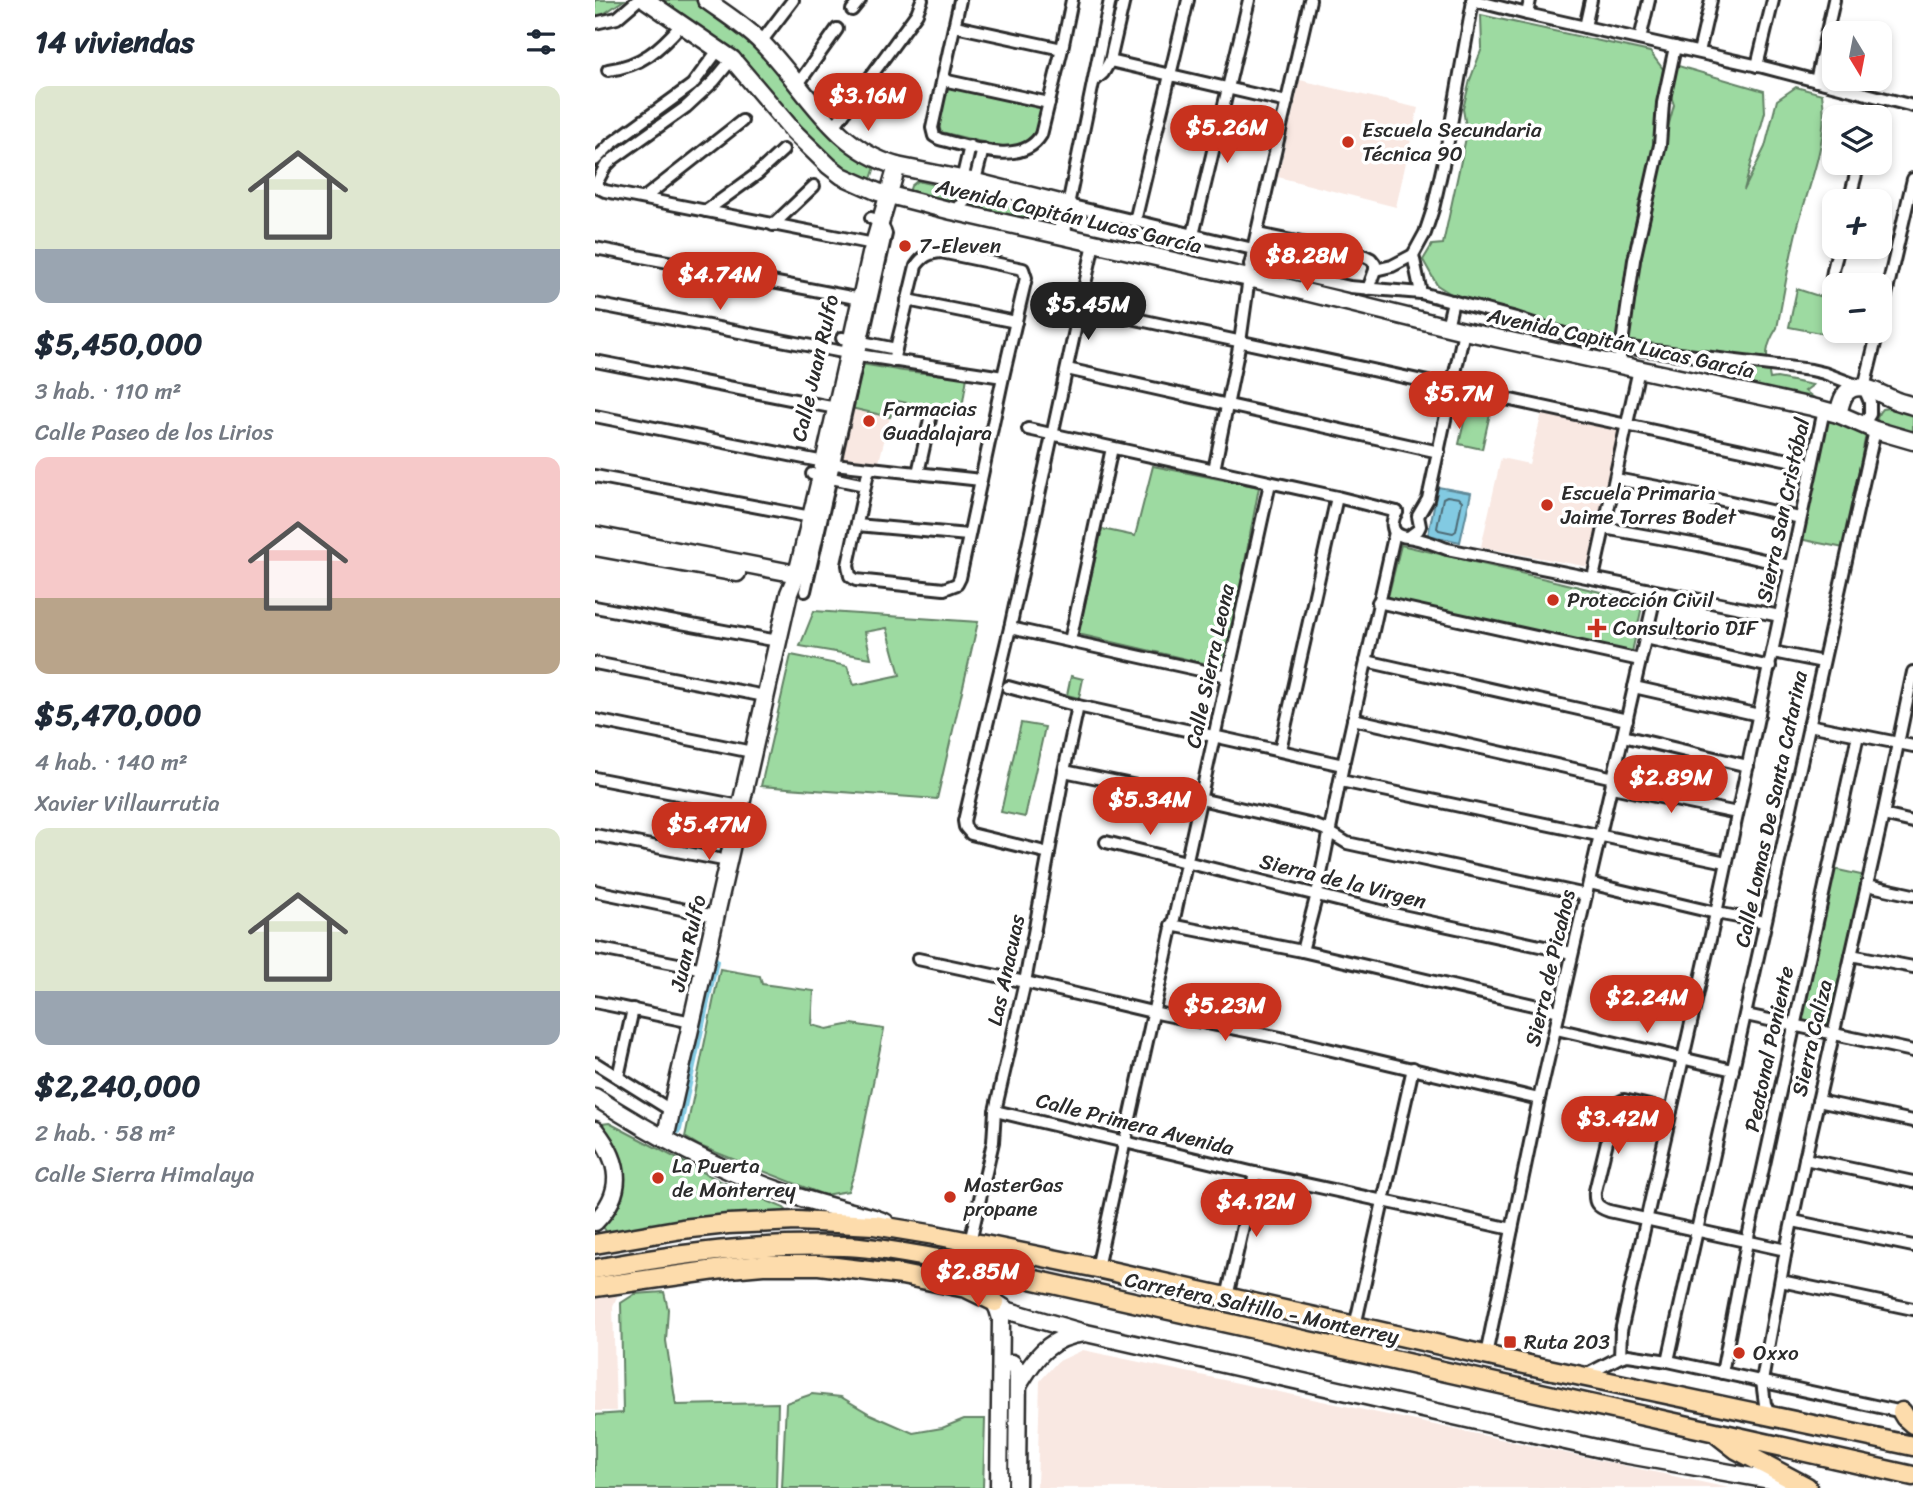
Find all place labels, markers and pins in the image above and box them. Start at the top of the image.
pin: $3.16M [811,74,925,133]
pin: $5.26M [1170,106,1284,165]
place label: Escuela Secundaria Técnica 90 [1362,111,1542,173]
marker: Escuela Secundaria Técnica 90 [1340,134,1356,150]
place label: 7-Eleven [919,227,1001,265]
pin: $8.28M [1250,233,1364,293]
marker: 7-Eleven [897,238,913,254]
pin: $4.74M [663,252,777,312]
pin: $5.45M [1031,282,1145,342]
pin: $5.7M [1410,372,1508,431]
place label: Farmacias Guadalajara [883,390,992,452]
marker: Farmacias Guadalajara [861,413,877,429]
place label: Escuela Primaria Jaime Torres Bodet [1560,474,1737,536]
marker: Escuela Primaria Jaime Torres Bodet [1539,497,1555,513]
place label: Protección Civil [1567,581,1715,619]
marker: Protección Civil [1545,592,1561,608]
place label: Consultorio DIF [1613,609,1759,647]
marker: Consultorio DIF [1587,618,1607,638]
pin: $2.89M [1614,756,1728,815]
pin: $5.34M [1093,778,1207,837]
pin: $5.47M [652,802,766,862]
pin: $2.24M [1590,976,1704,1035]
pin: $5.23M [1168,984,1282,1043]
pin: $3.42M [1561,1096,1675,1156]
place label: La Puerta de Monterrey [672,1147,796,1209]
place label: MasterGas propane [963,1166,1064,1228]
marker: La Puerta de Monterrey [650,1170,666,1186]
pin: $4.12M [1199,1180,1313,1239]
marker: MasterGas propane [942,1189,958,1205]
pin: $2.85M [921,1250,1035,1309]
place label: Ruta 203 [1524,1323,1611,1361]
marker: Ruta 203 [1502,1334,1518,1350]
place label: Oxxo [1753,1334,1799,1372]
marker: Oxxo [1731,1345,1747,1361]

